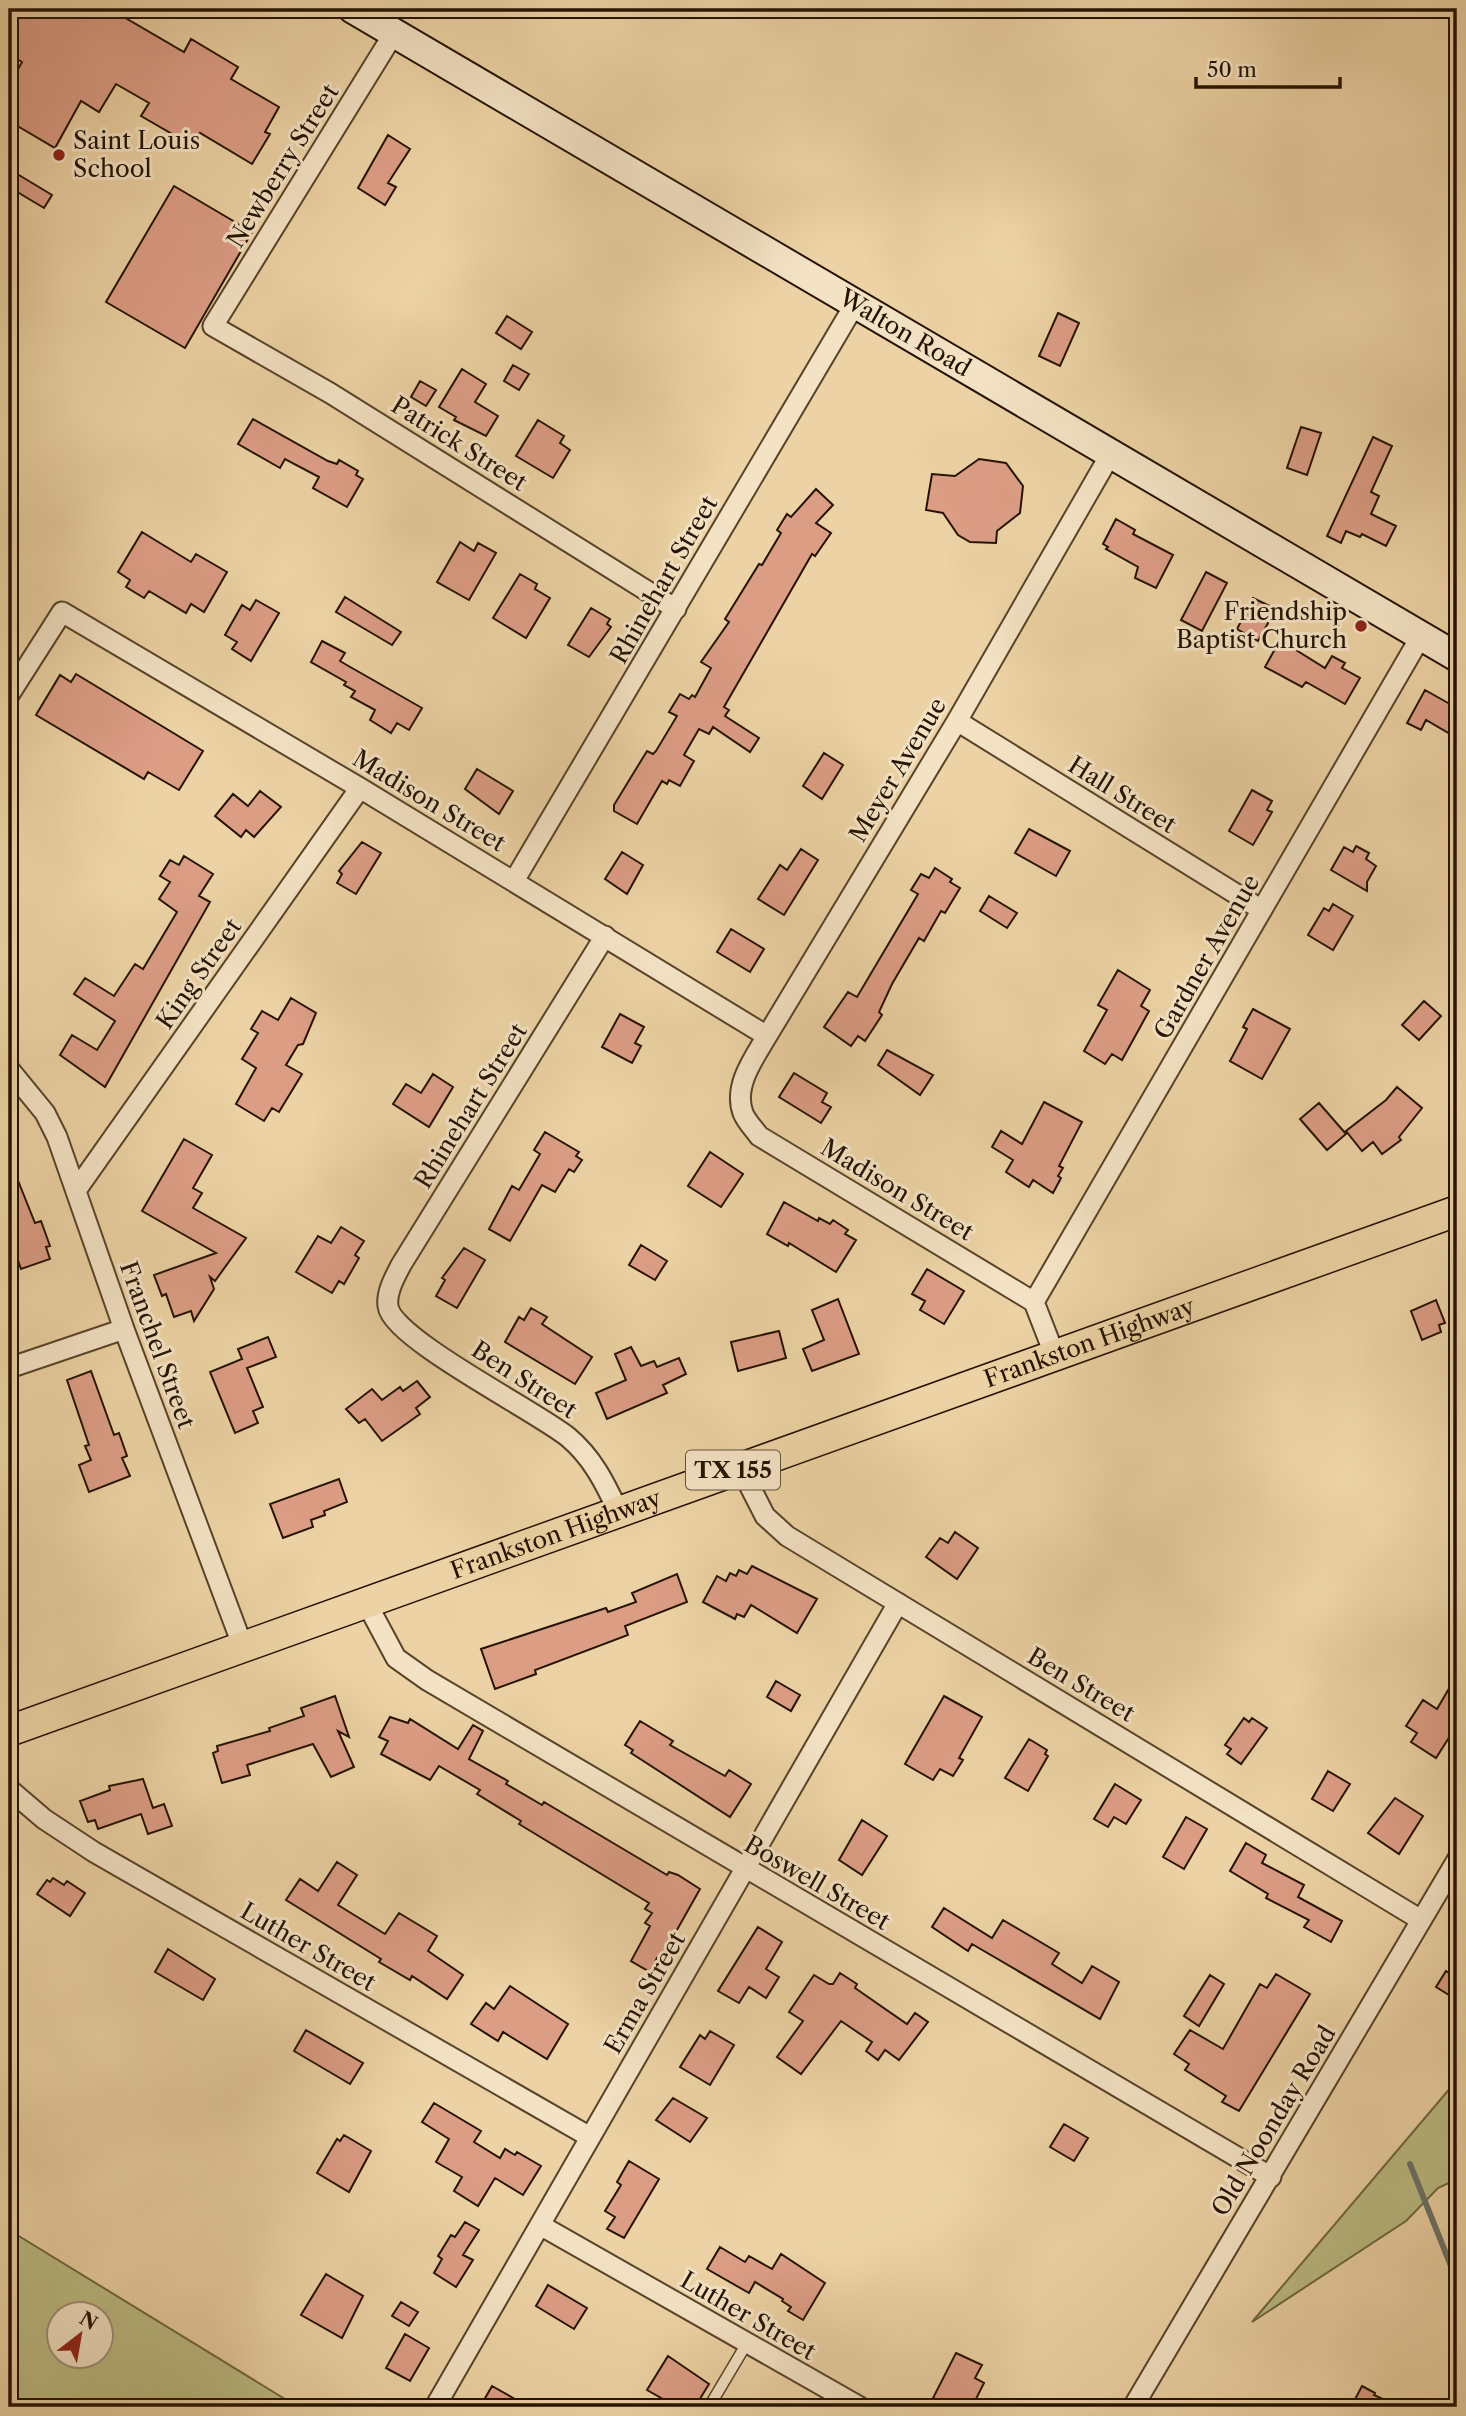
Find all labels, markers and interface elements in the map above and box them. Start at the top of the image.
scale bar [1196,46,1340,90]
text: 50 m [1207,57,1257,82]
street label: Newberry Street [221,78,345,253]
place label: Saint Louis School [73,126,200,183]
marker: Saint Louis School [51,147,67,163]
street label: Walton Road [833,282,977,383]
street label: Patrick Street [386,390,533,497]
street label: Rhinehart Street [604,490,724,669]
place label: Friendship Baptist Church [1176,597,1347,654]
marker: Friendship Baptist Church [1353,618,1369,634]
street label: Meyer Avenue [843,692,952,847]
street label: Madison Street [348,744,511,858]
street label: Hall Street [1063,750,1182,839]
street label: Gardner Avenue [1148,869,1265,1044]
street label: King Street [150,913,247,1034]
street label: Rhinehart Street [408,1017,533,1194]
street label: Madison Street [816,1133,979,1247]
street label: Franchel Street [114,1257,201,1433]
street label: Frankston Highway [980,1291,1199,1394]
street label: Ben Street [466,1335,583,1425]
road number: TX 155 [686,1450,780,1490]
street label: Frankston Highway [446,1483,665,1585]
street label: Ben Street [1023,1641,1140,1728]
street label: Boswell Street [739,1829,896,1936]
street label: Luther Street [235,1896,382,1997]
street label: Erma Street [598,1926,691,2059]
street label: Old Noonday Road [1205,2020,1342,2221]
street label: Luther Street [675,2265,822,2366]
north arrow [46,2300,116,2370]
text: N [75,2307,101,2335]

